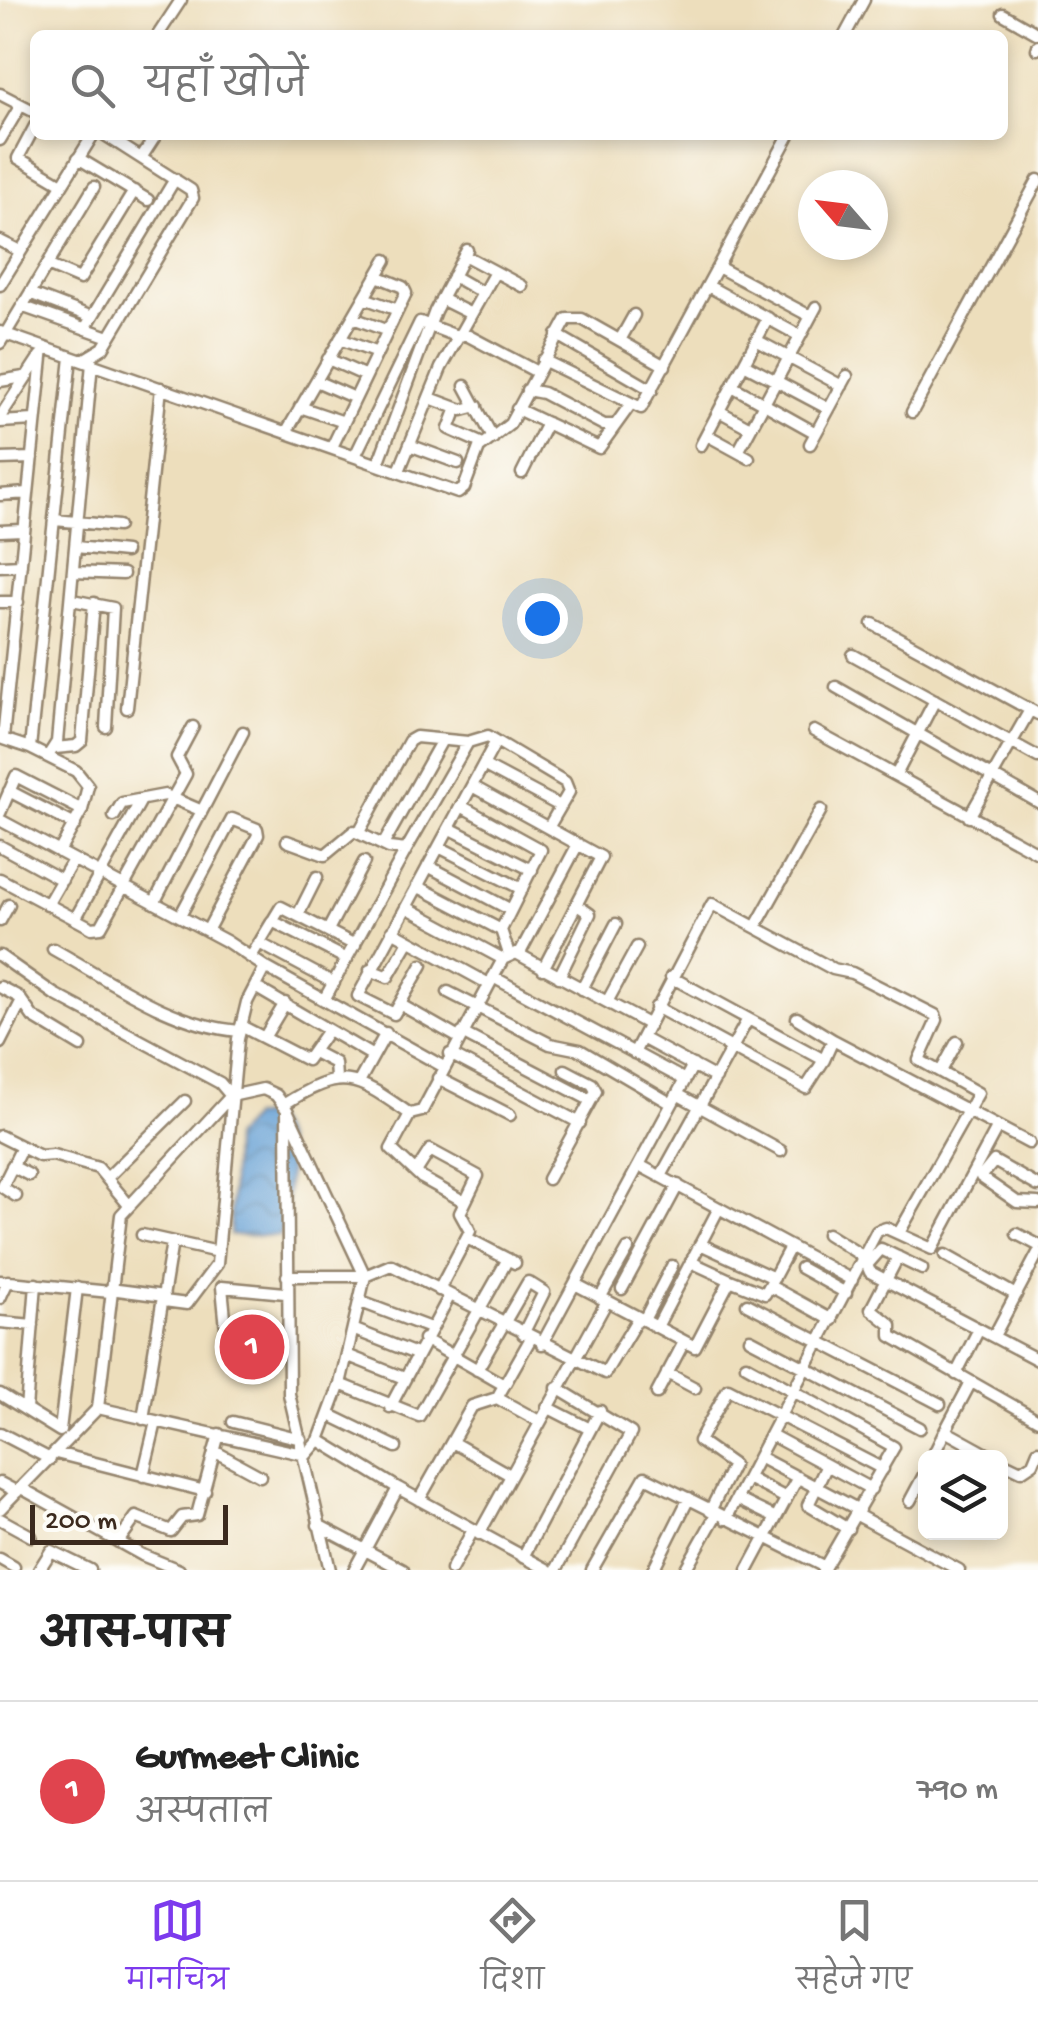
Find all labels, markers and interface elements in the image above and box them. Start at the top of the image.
search box [30,30,1008,140]
icon: search [65,58,120,113]
text: यहाँ खोजें [145,66,308,110]
north arrow [798,170,888,260]
your location [517,593,568,644]
pin: 1 [220,1310,284,1384]
map controls [918,1450,1008,1540]
button: layers [918,1450,1008,1540]
scale bar [30,1500,228,1544]
text: 200 m [45,1506,117,1539]
text: आस-पास [40,1614,228,1663]
text: Gurmeet Clinic [135,1737,357,1781]
text: 1 [66,1772,79,1810]
text: 790 m [917,1772,998,1810]
text: अस्पताल [135,1797,271,1835]
tab: मानचित्र [126,1893,229,2010]
tab: दिशा [481,1893,544,2010]
tab: सहेजे गए [796,1893,912,2010]

